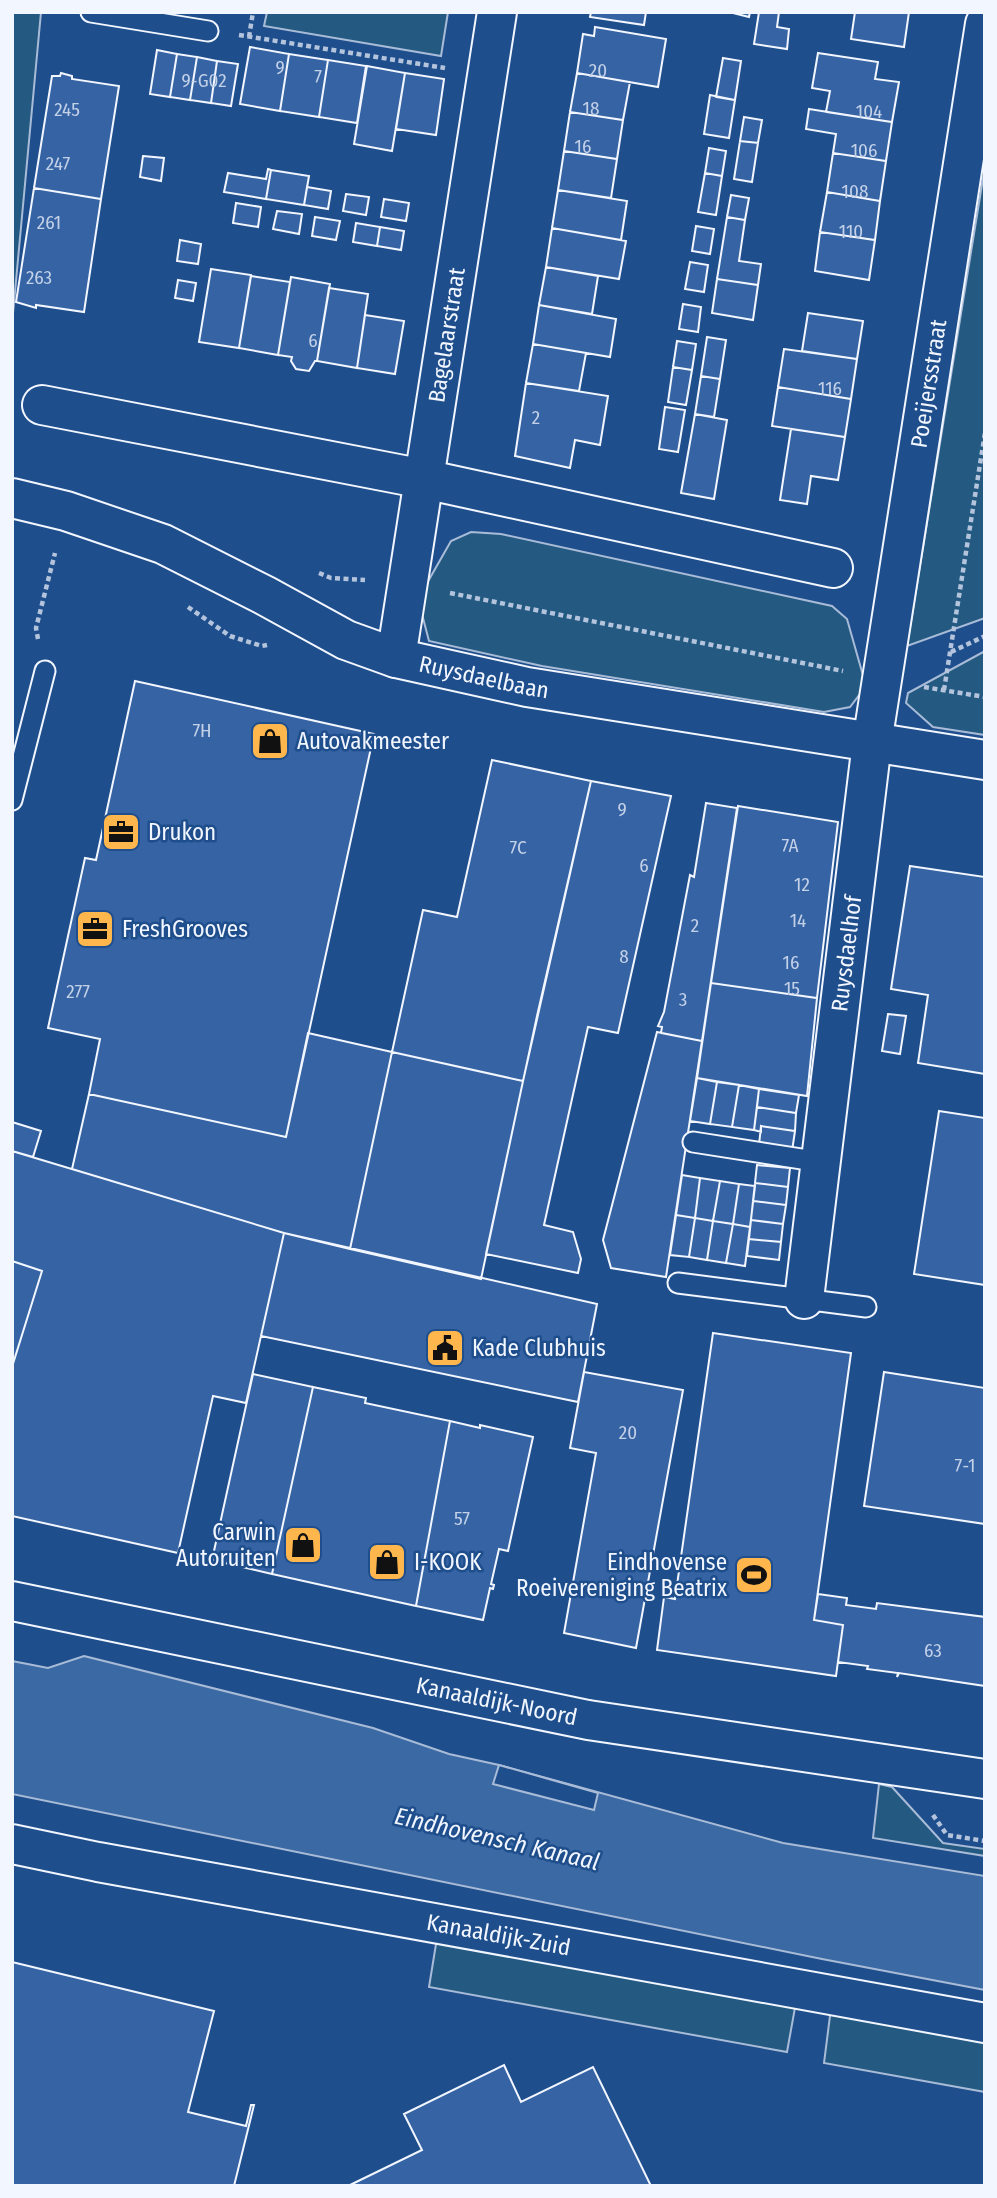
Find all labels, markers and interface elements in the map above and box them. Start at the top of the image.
house number: 9 [275,56,285,79]
house number: 20 [589,59,607,82]
house number: 7 [314,65,322,88]
house number: 9-G02 [181,69,227,92]
house number: 18 [583,97,599,120]
house number: 245 [54,98,80,121]
house number: 104 [856,100,882,123]
house number: 16 [575,135,591,158]
house number: 106 [851,139,877,162]
house number: 247 [46,152,71,175]
house number: 108 [842,180,868,203]
house number: 261 [37,211,61,234]
house number: 110 [839,220,863,243]
street label: Bagelaarstraat [422,265,471,404]
house number: 263 [26,266,52,289]
street label: Poeijersstraat [905,317,952,450]
house number: 6 [308,329,318,352]
house number: 116 [818,377,842,400]
house number: 2 [532,406,540,429]
street label: Ruysdaelbaan [416,650,551,704]
house number: 7H [192,719,212,742]
shop icon: Autovakmeester [249,720,291,762]
place label: Autovakmeester [297,727,449,755]
house number: 9 [617,798,627,821]
office icon: Drukon [100,811,142,853]
place label: Drukon [148,818,216,846]
house number: 7A [781,834,799,857]
house number: 7C [509,836,527,859]
house number: 6 [639,854,649,877]
house number: 12 [794,873,810,896]
street label: Ruysdaelhof [825,892,867,1013]
office icon: FreshGrooves [74,908,116,950]
house number: 14 [790,909,806,932]
house number: 2 [691,914,699,937]
place label: FreshGrooves [122,915,248,943]
house number: 8 [619,945,629,968]
house number: 16 [783,951,799,974]
house number: 15 [784,977,800,1000]
house number: 277 [66,980,90,1003]
house number: 3 [679,988,687,1011]
public building icon: Kade Clubhuis [424,1327,466,1369]
place label: Kade Clubhuis [472,1334,606,1362]
house number: 20 [619,1421,637,1444]
house number: 7-1 [955,1454,975,1477]
house number: 57 [454,1507,470,1530]
place label: Carwin Autoruiten [176,1518,276,1572]
shop icon: Carwin Autoruiten [282,1524,324,1566]
shop icon: I-KOOK [366,1541,408,1583]
place label: I-KOOK [414,1548,482,1576]
place label: Eindhovense Roeivereniging Beatrix [516,1548,727,1602]
sports icon: Eindhovense Roeivereniging Beatrix [733,1554,775,1596]
house number: 63 [924,1639,942,1662]
street label: Kanaaldijk-Noord [414,1671,580,1731]
water label: Eindhovensch Kanaal [392,1802,602,1876]
street label: Kanaaldijk-Zuid [424,1908,573,1962]

